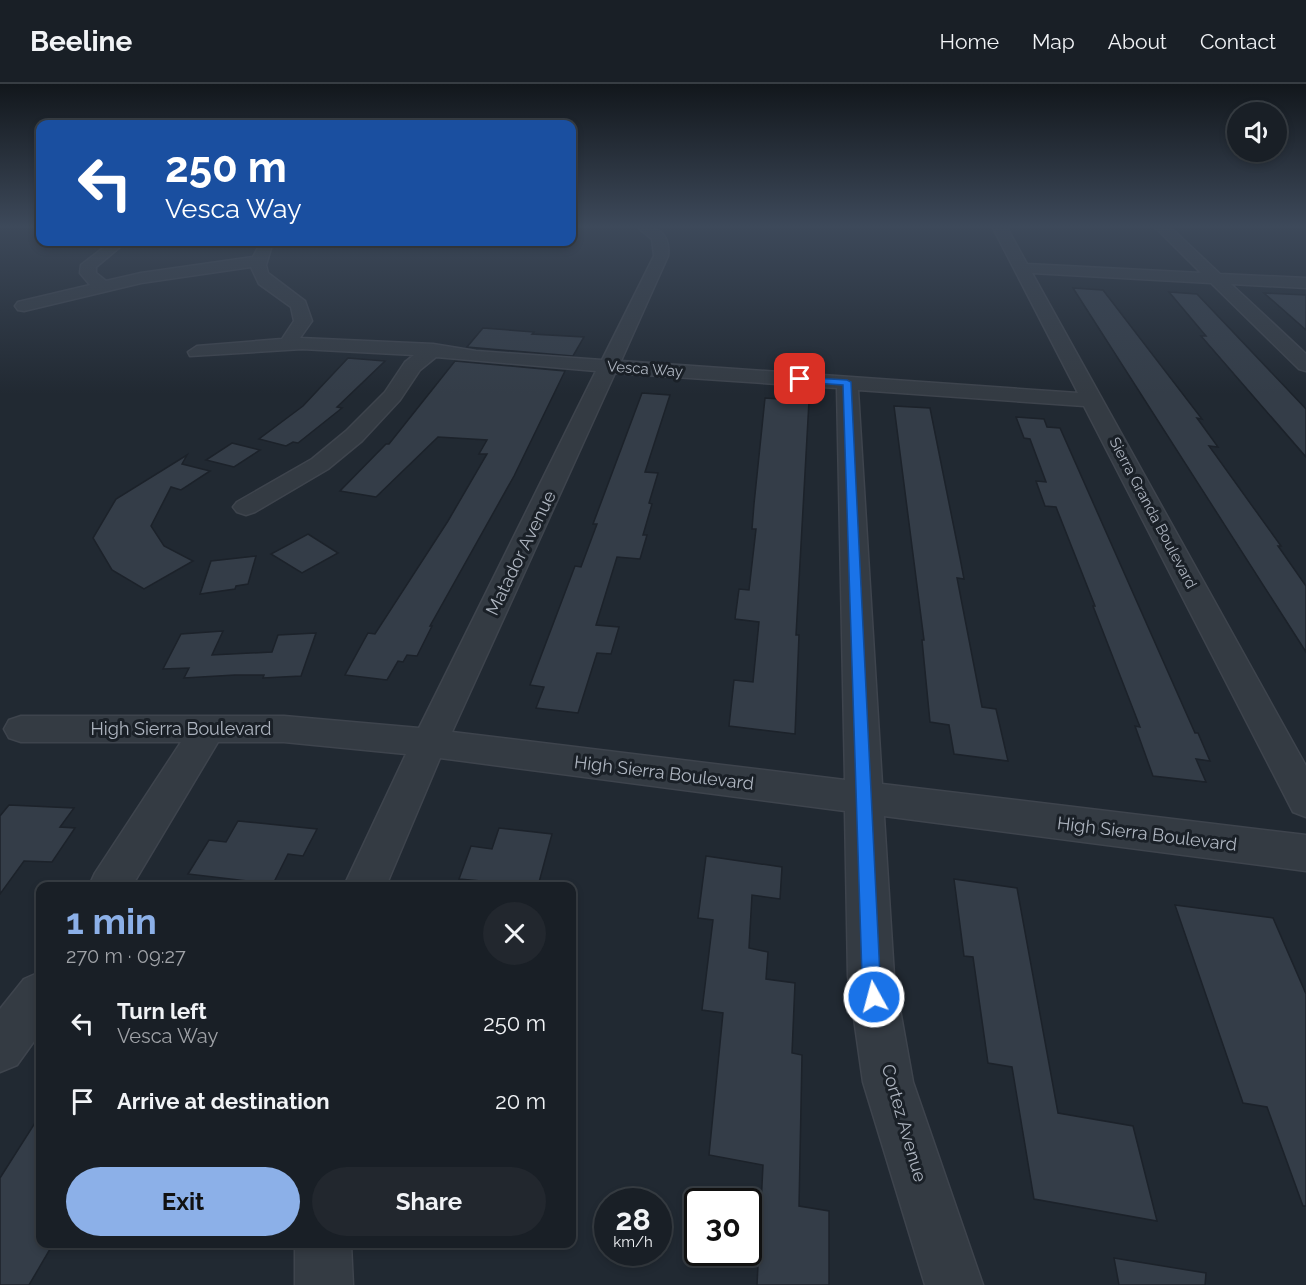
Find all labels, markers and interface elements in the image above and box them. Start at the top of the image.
text: Beeline [30,25,132,58]
text: Home [940,29,999,54]
text: Map [1032,29,1075,54]
text: About [1108,29,1167,54]
text: Contact [1200,29,1276,54]
map controls [1227,102,1287,162]
button: sound [1227,102,1287,162]
text: 250 m [165,143,287,192]
icon: left [66,144,144,222]
text: Vesca Way [165,193,302,224]
pin [774,353,825,404]
street label: Vesca Way [607,357,683,381]
icon: arrive [783,362,816,395]
street label: Sierra Granda Boulevard [1105,434,1201,592]
street label: Matador Avenue [481,487,560,619]
street label: High Sierra Boulevard [91,718,271,739]
street label: High Sierra Boulevard [573,751,755,794]
street label: High Sierra Boulevard [1056,812,1238,855]
text: 1 min [66,900,157,942]
button: close [483,902,546,965]
text: 270 m · 09:27 [66,944,186,968]
position arrow [842,965,906,1029]
text: Turn left [117,998,207,1024]
icon: left [66,1007,99,1040]
text: 250 m [483,1010,546,1036]
text: Vesca Way [117,1024,218,1048]
street label: Cortez Avenue [878,1061,931,1185]
icon: arrive [66,1085,99,1118]
text: Arrive at destination [117,1088,330,1114]
text: 20 m [495,1088,546,1114]
button: Exit [66,1167,300,1236]
button: Share [312,1167,546,1236]
speed limit sign: 30 [684,1188,762,1266]
text: 28 [615,1202,651,1237]
text: km/h [613,1233,653,1251]

